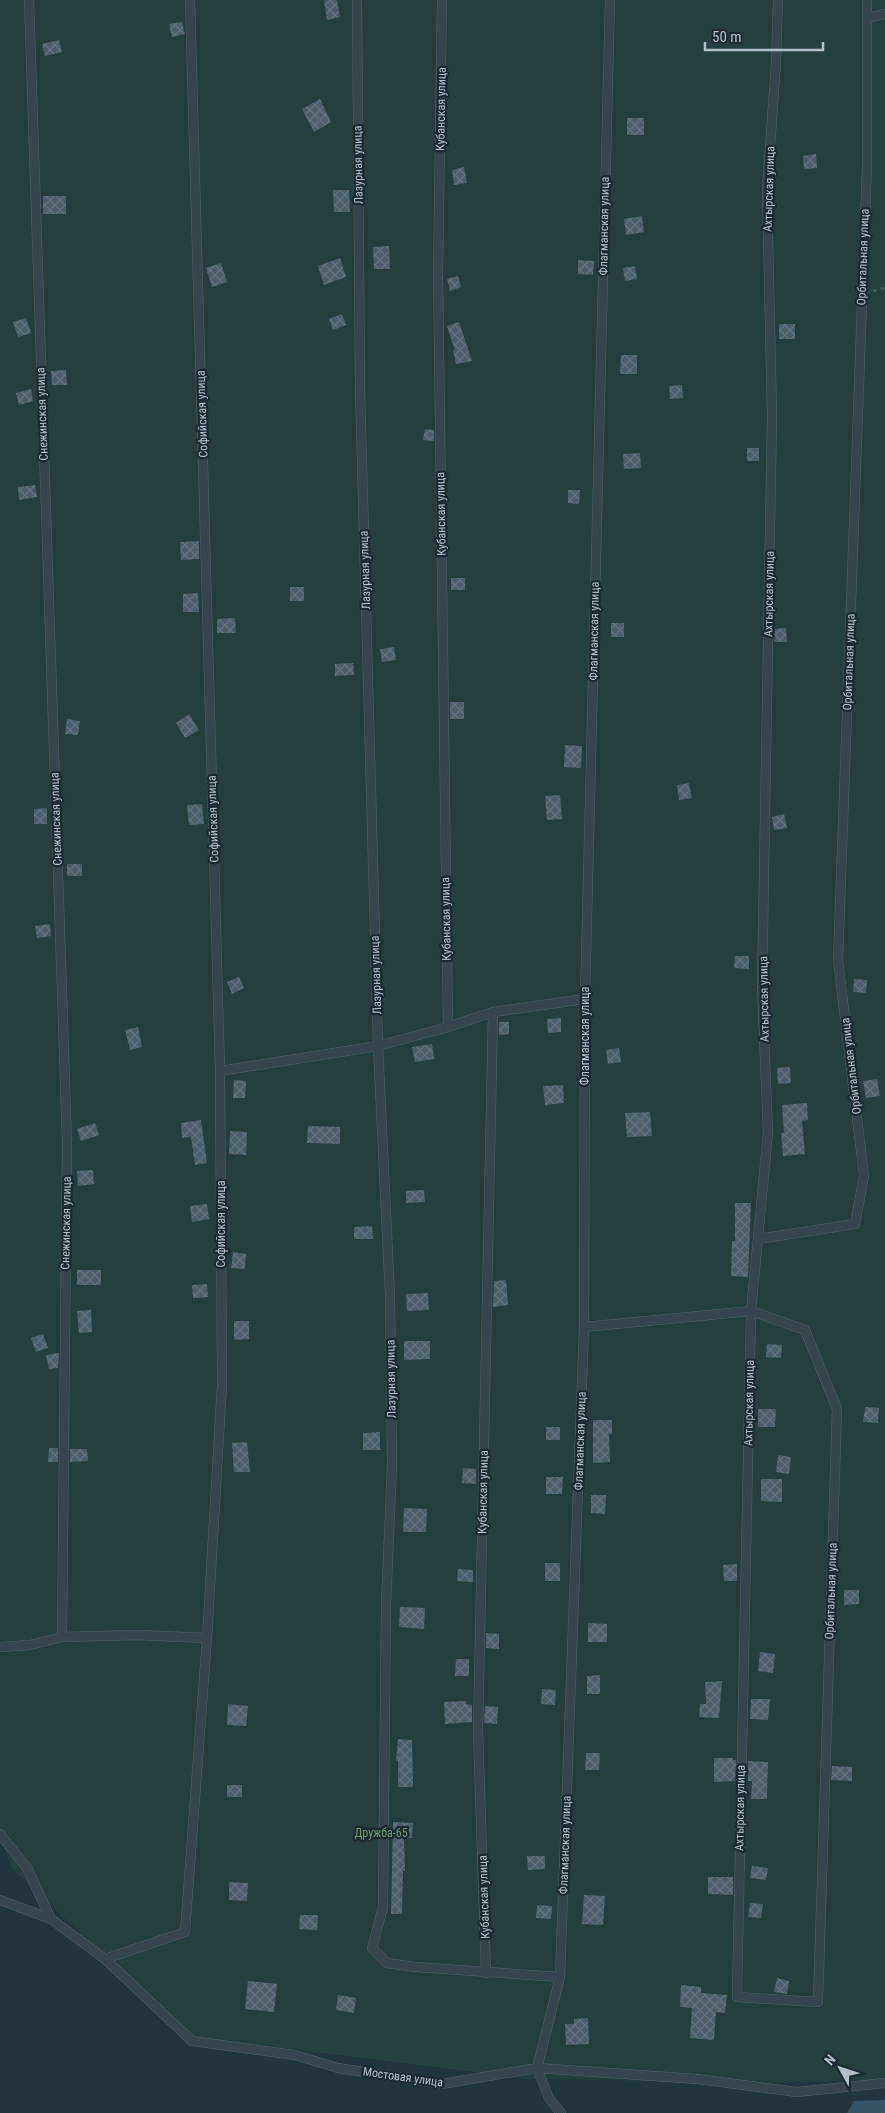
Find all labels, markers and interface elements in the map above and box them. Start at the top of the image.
scale bar [705,20,822,52]
text: 50 m [712,28,742,46]
street label: Кубанская улица [433,67,449,151]
street label: Лазурная улица [350,125,366,205]
street label: Ахтырская улица [761,146,778,232]
street label: Флагманская улица [596,176,612,275]
street label: Орбитальная улица [854,208,872,306]
street label: Снежинская улица [33,367,51,461]
street label: Софийская улица [193,370,211,458]
street label: Кубанская улица [433,472,449,556]
street label: Лазурная улица [357,530,373,610]
street label: Ахтырская улица [761,551,777,637]
street label: Флагманская улица [586,581,602,680]
street label: Орбитальная улица [840,613,858,711]
street label: Снежинская улица [47,772,65,866]
street label: Софийская улица [204,775,222,863]
street label: Кубанская улица [438,877,454,961]
street label: Лазурная улица [368,935,384,1015]
street label: Ахтырская улица [756,956,772,1042]
street label: Флагманская улица [578,986,592,1085]
street label: Орбитальная улица [838,1017,864,1115]
street label: Снежинская улица [58,1176,74,1270]
street label: Софийская улица [214,1180,228,1268]
street label: Лазурная улица [383,1339,399,1419]
street label: Ахтырская улица [741,1360,757,1446]
street label: Флагманская улица [571,1391,589,1491]
street label: Кубанская улица [475,1450,491,1534]
street label: Орбитальная улица [822,1542,840,1640]
street label: Ахтырская улица [732,1765,748,1851]
street label: Флагманская улица [556,1795,574,1895]
park label: Дружба-65 [354,1826,408,1840]
street label: Кубанская улица [476,1855,492,1939]
north arrow [815,2043,865,2093]
text: N [821,2051,839,2068]
street label: Мостовая улица [362,2064,444,2090]

